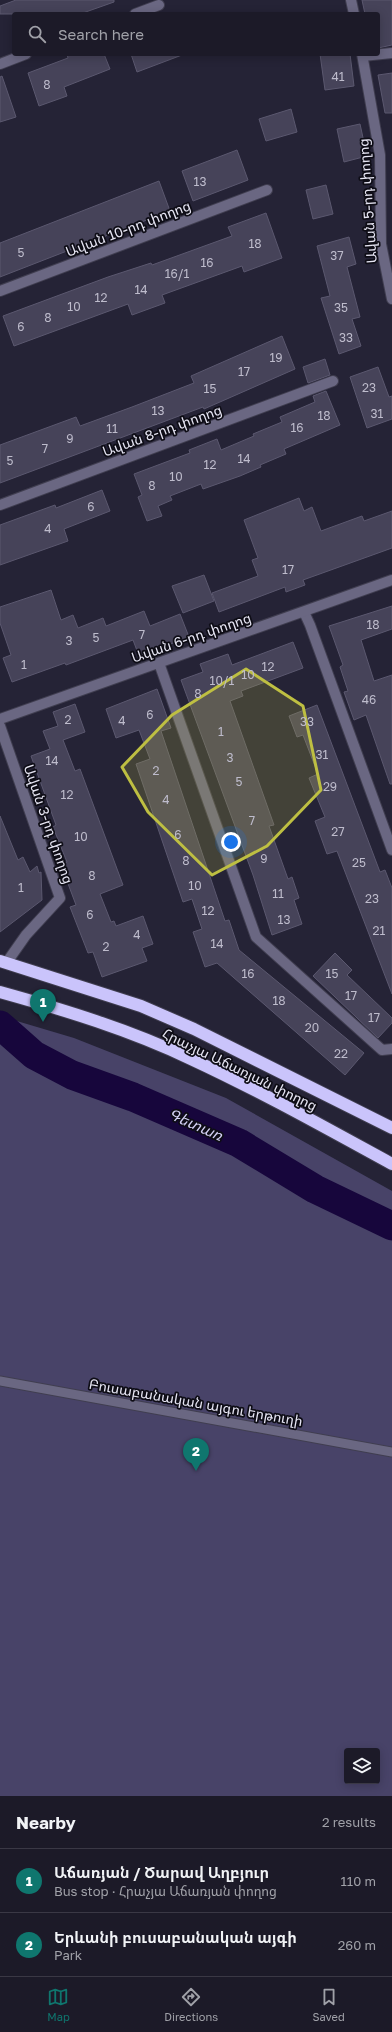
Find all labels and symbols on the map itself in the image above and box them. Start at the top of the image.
house number: 41 [331,69,345,84]
house number: 8 [43,77,51,92]
street label: Ավան 5-րդ փողոց [354,138,380,264]
house number: 13 [194,174,206,189]
street label: Ավան 10-րդ փողոց [63,196,193,260]
house number: 18 [248,236,262,251]
house number: 5 [18,245,25,260]
house number: 37 [330,248,344,263]
house number: 16 [200,255,214,270]
house number: 16/1 [165,266,190,281]
house number: 14 [134,282,148,297]
house number: 12 [95,290,107,305]
house number: 10 [67,299,81,314]
house number: 35 [334,300,348,315]
house number: 8 [44,310,52,325]
house number: 6 [17,319,25,334]
house number: 33 [339,330,353,345]
house number: 19 [269,350,283,365]
house number: 17 [238,364,250,379]
house number: 23 [362,380,376,395]
house number: 15 [204,381,216,396]
street label: Ավան 8-րդ փողոց [100,401,224,459]
house number: 13 [152,403,164,418]
house number: 31 [371,406,384,421]
house number: 18 [317,408,331,423]
house number: 16 [290,420,304,435]
house number: 11 [106,421,118,436]
house number: 9 [66,431,74,446]
house number: 7 [42,441,48,456]
house number: 14 [237,451,251,466]
house number: 5 [7,453,14,468]
house number: 12 [204,457,216,472]
house number: 10 [169,469,183,484]
house number: 8 [148,478,156,493]
house number: 6 [87,499,95,514]
house number: 4 [44,521,52,536]
house number: 17 [282,562,294,577]
street label: Ավան 6-րդ փողոց [129,609,253,665]
house number: 18 [366,617,380,632]
house number: 7 [139,627,145,642]
house number: 5 [93,630,100,645]
house number: 3 [65,633,73,648]
house number: 1 [21,657,27,672]
house number: 12 [262,659,274,674]
house number: 10 [241,667,255,682]
house number: 10/1 [210,673,235,688]
house number: 8 [194,686,202,701]
house number: 46 [362,692,376,707]
house number: 6 [146,707,154,722]
house number: 2 [65,712,72,727]
house number: 4 [118,713,126,728]
house number: 33 [300,714,314,729]
house number: 1 [218,724,224,739]
house number: 31 [316,747,329,762]
house number: 3 [226,750,234,765]
house number: 14 [45,753,59,768]
street label: Ավան 3-րդ փողոց [21,762,77,886]
house number: 2 [153,763,160,778]
house number: 5 [236,774,243,789]
house number: 29 [323,779,337,794]
house number: 12 [61,787,73,802]
house number: 4 [162,792,170,807]
house number: 7 [249,813,255,828]
house number: 27 [331,824,345,839]
house number: 6 [174,827,182,842]
house number: 10 [74,829,88,844]
your location [221,832,241,852]
house number: 9 [260,851,268,866]
house number: 8 [182,853,190,868]
house number: 25 [352,855,366,870]
house number: 8 [88,868,96,883]
house number: 10 [188,878,202,893]
house number: 1 [18,880,24,895]
house number: 11 [272,886,284,901]
house number: 23 [365,891,379,906]
house number: 12 [202,903,214,918]
house number: 6 [86,907,94,922]
house number: 13 [278,912,290,927]
house number: 21 [373,923,386,938]
house number: 4 [133,927,141,942]
house number: 14 [210,936,224,951]
house number: 2 [103,939,110,954]
house number: 16 [241,966,255,981]
house number: 15 [326,966,338,981]
house number: 17 [345,988,357,1003]
pin: 1 [30,989,56,1022]
house number: 18 [272,993,286,1008]
house number: 17 [368,1010,380,1025]
house number: 20 [305,1020,319,1035]
street label: Հրաչյա Աճառյան փողոց [160,1024,320,1114]
house number: 22 [334,1046,348,1061]
water label: Գետառ [166,1104,227,1144]
street label: Բուսաբանական այգու երթուղի [88,1375,304,1429]
pin: 2 [183,1438,209,1471]

